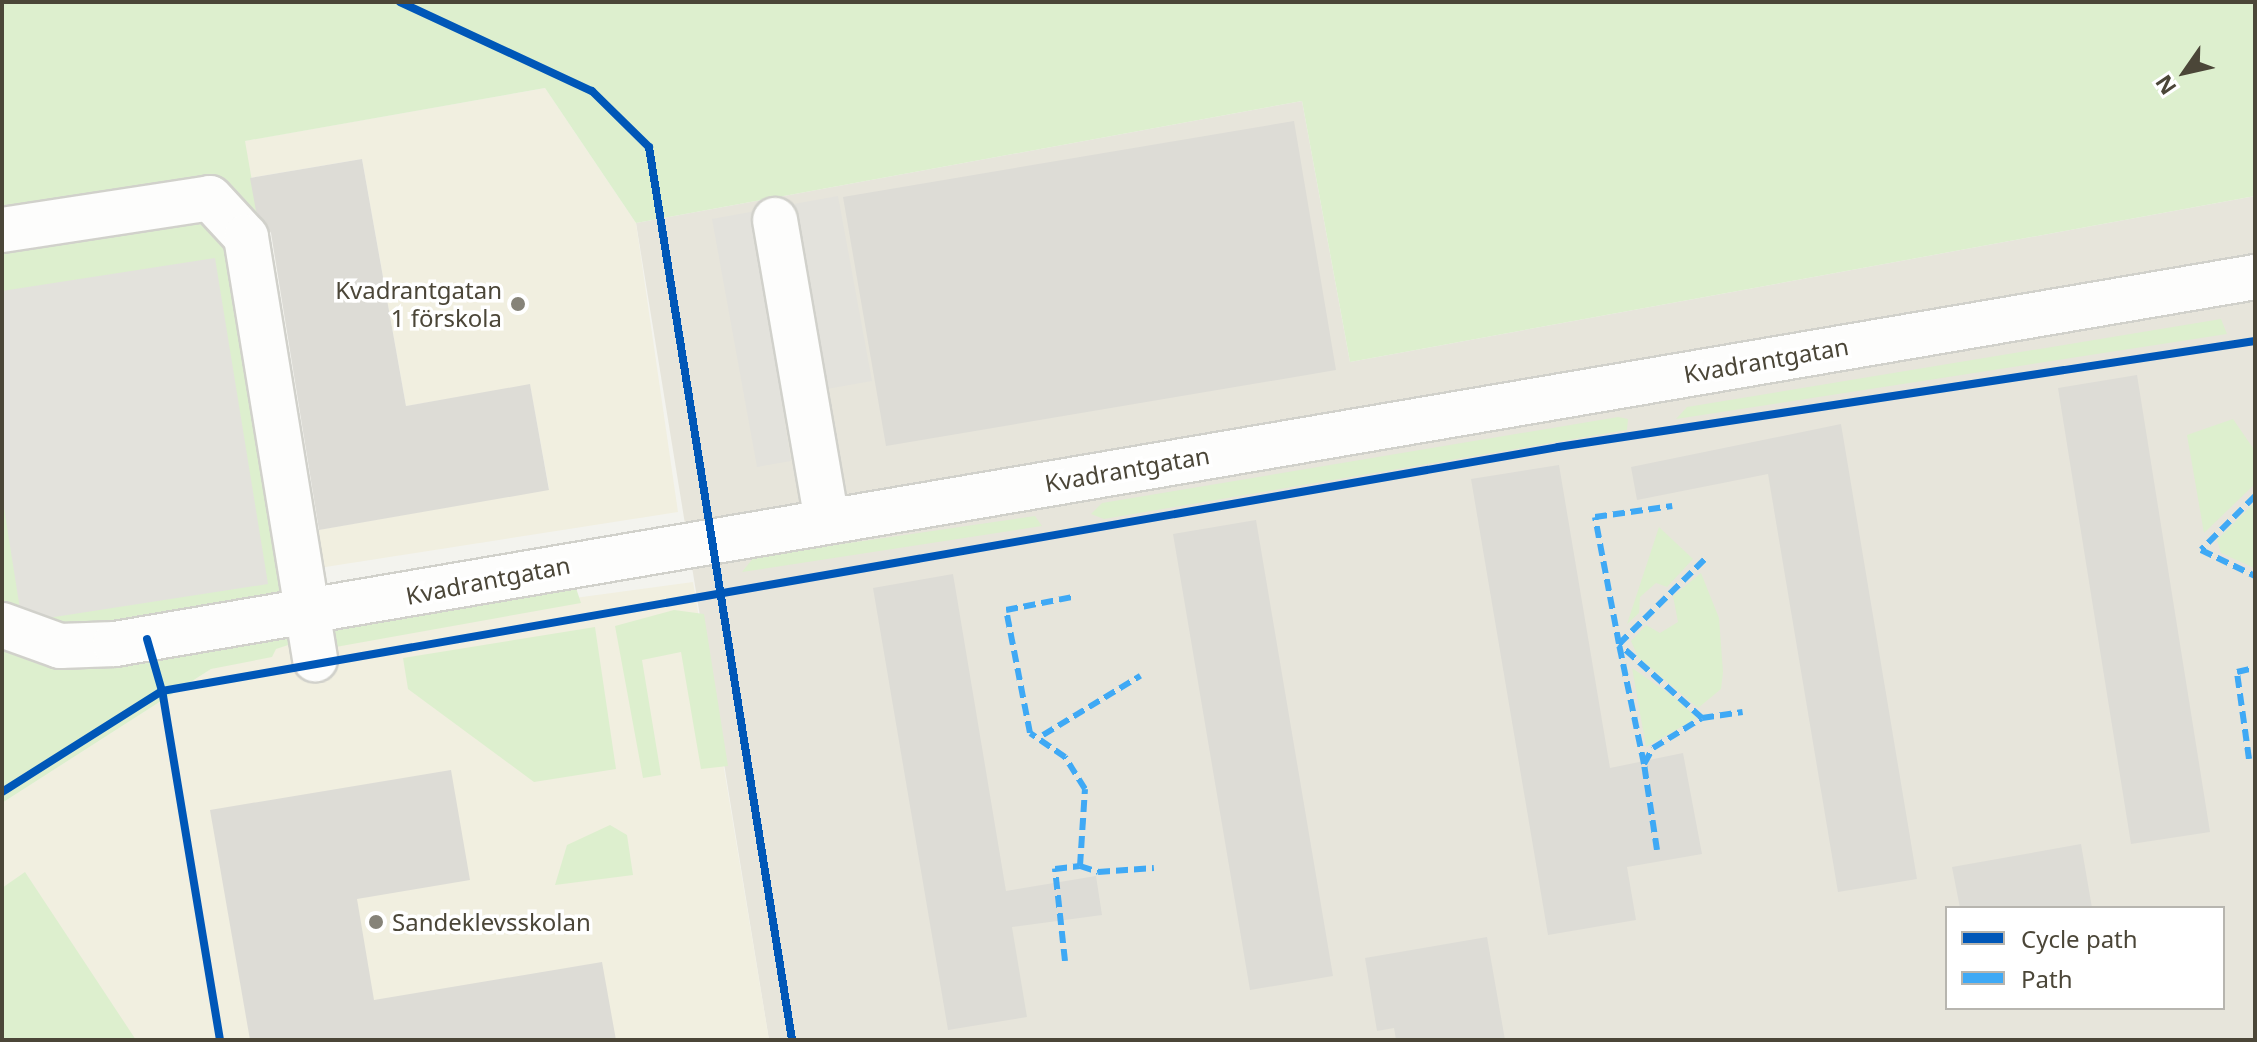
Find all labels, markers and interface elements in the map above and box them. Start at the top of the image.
north arrow [2145,32,2225,112]
text: N [2148,70,2183,101]
place label: Kvadrantgatan 1 förskola [335,276,502,332]
marker: Kvadrantgatan 1 förskola [509,295,527,313]
street label: Kvadrantgatan [1681,331,1851,389]
street label: Kvadrantgatan [1042,440,1212,498]
street label: Kvadrantgatan [403,550,573,610]
legend [1945,906,2225,1010]
place label: Sandeklevsskolan [392,908,591,936]
marker: Sandeklevsskolan [367,913,385,931]
text: Cycle path [2021,922,2138,955]
text: Path [2021,962,2072,995]

